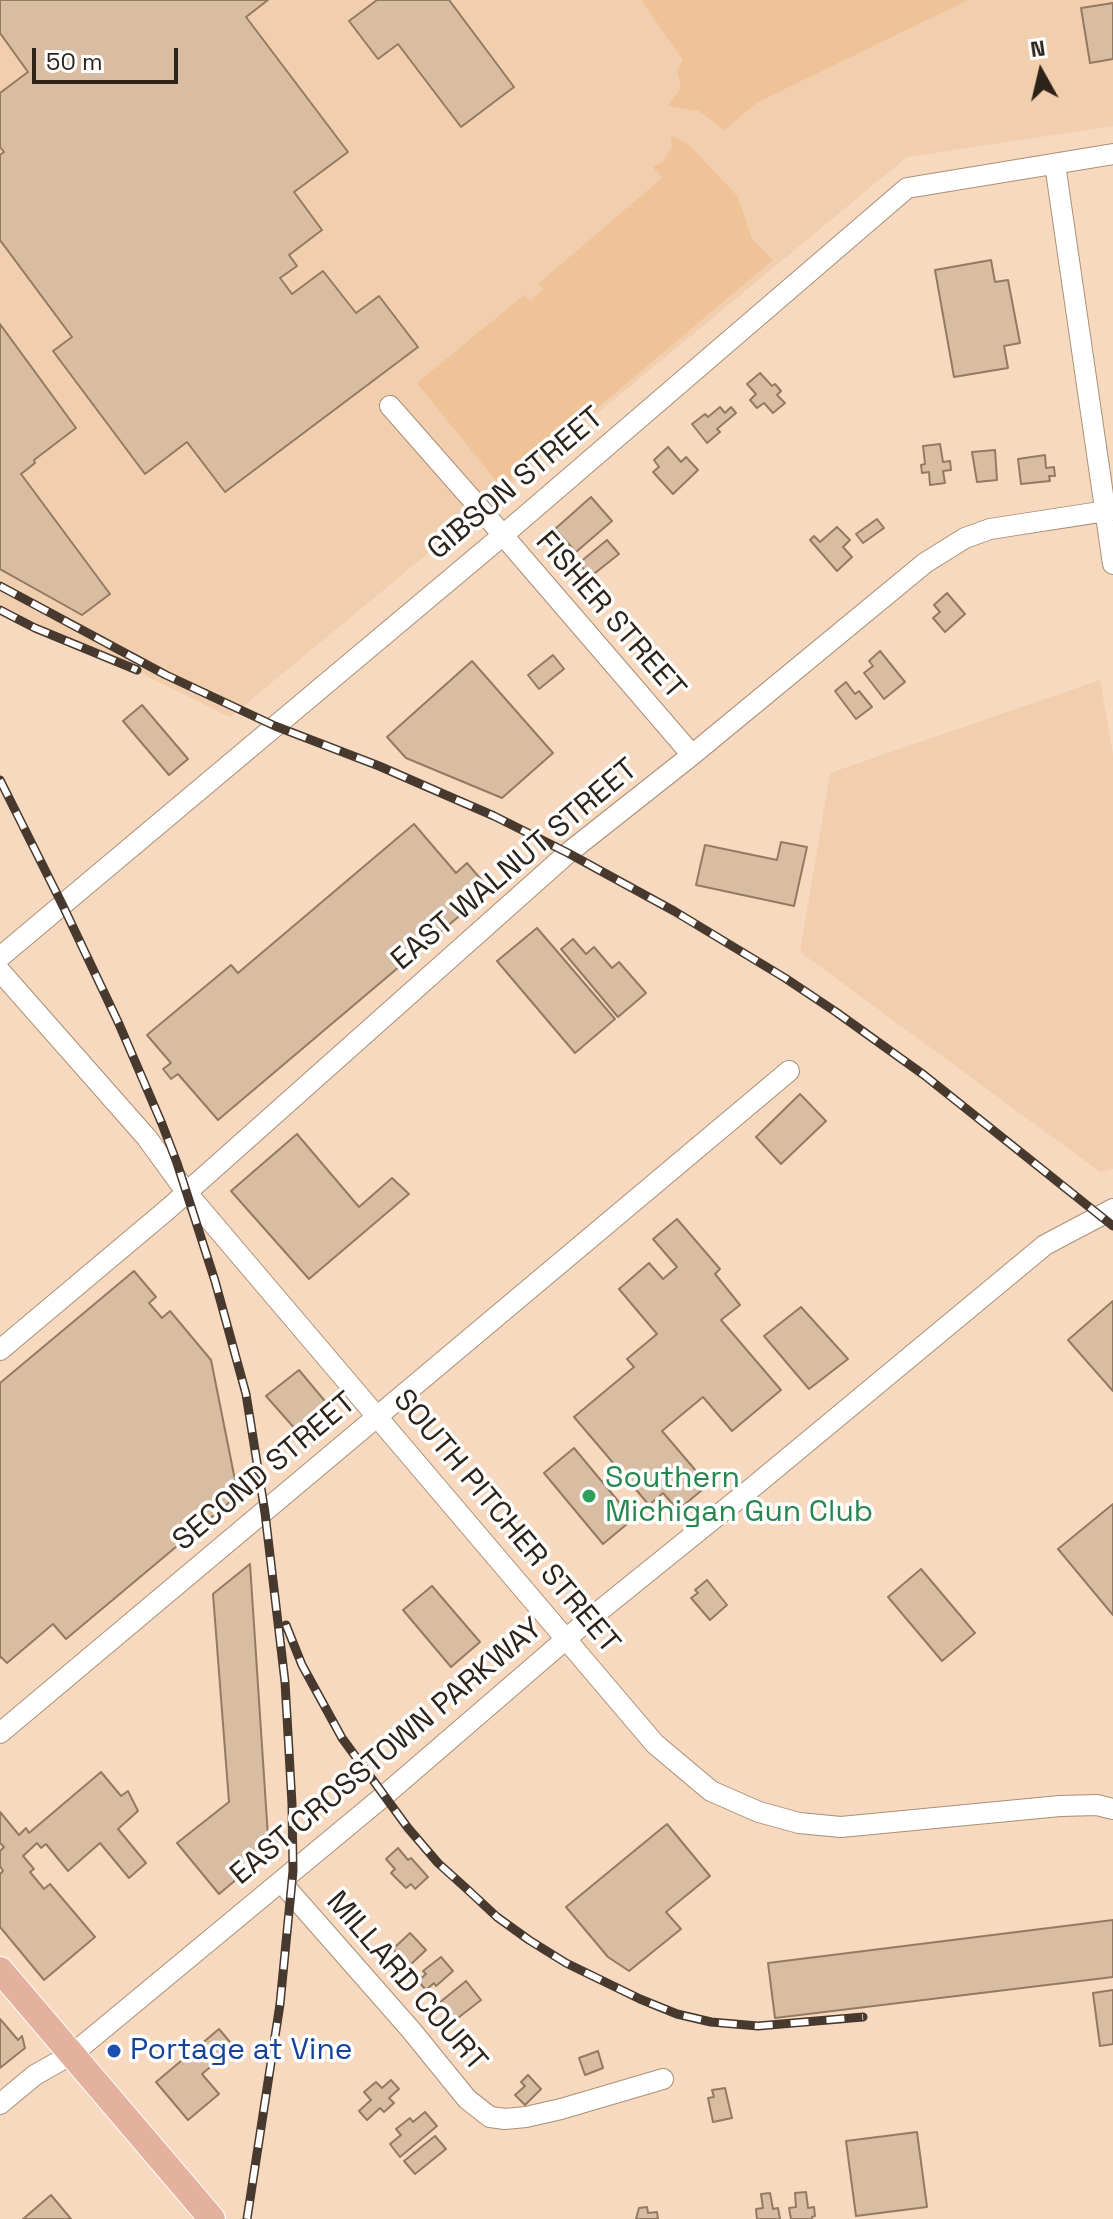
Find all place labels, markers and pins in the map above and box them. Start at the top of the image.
place label: Southern Michigan Gun Club [605,1461,873,1532]
marker: Southern Michigan Gun Club [580,1487,598,1505]
place label: Portage at Vine [130,2033,353,2069]
marker: Portage at Vine [105,2042,123,2060]

